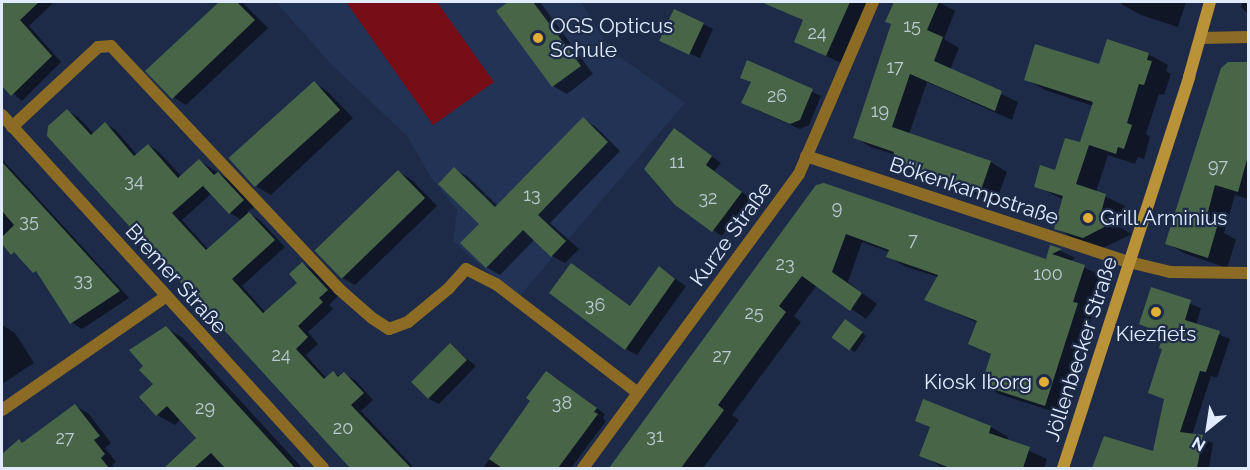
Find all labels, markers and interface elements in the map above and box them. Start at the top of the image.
place label: OGS Opticus Schule [550,13,673,63]
house number: 15 [903,15,921,37]
house number: 24 [807,22,827,44]
marker: OGS Opticus Schule [531,31,545,45]
house number: 17 [886,56,904,78]
house number: 26 [767,85,787,107]
house number: 19 [871,100,889,122]
house number: 11 [669,151,685,173]
street label: Bökenkampstraße [886,152,1062,230]
house number: 97 [1208,155,1228,177]
house number: 34 [124,170,144,192]
street label: Kurze Straße [685,177,777,291]
house number: 13 [523,184,541,206]
house number: 32 [699,187,717,209]
house number: 9 [832,197,842,219]
place label: Grill Arminius [1100,205,1229,231]
house number: 35 [19,210,39,232]
marker: Grill Arminius [1081,211,1095,225]
street label: Bremer Straße [120,219,232,339]
house number: 7 [908,229,918,251]
house number: 23 [776,253,794,275]
street label: Jöllenbecker Straße [1039,253,1123,445]
house number: 100 [1033,263,1063,285]
house number: 33 [73,269,93,291]
house number: 36 [585,294,605,316]
house number: 25 [744,302,764,324]
marker: Kiezfiets [1149,305,1163,319]
place label: Kiezfiets [1116,321,1196,347]
house number: 24 [271,344,291,366]
house number: 27 [712,345,732,367]
place label: Kiosk Iborg [924,369,1032,395]
marker: Kiosk Iborg [1037,375,1051,389]
house number: 38 [552,392,572,414]
house number: 29 [195,397,215,419]
north arrow [1178,398,1238,458]
house number: 20 [333,417,353,439]
house number: 31 [646,425,664,447]
house number: 27 [55,427,75,449]
text: N [1189,433,1209,455]

